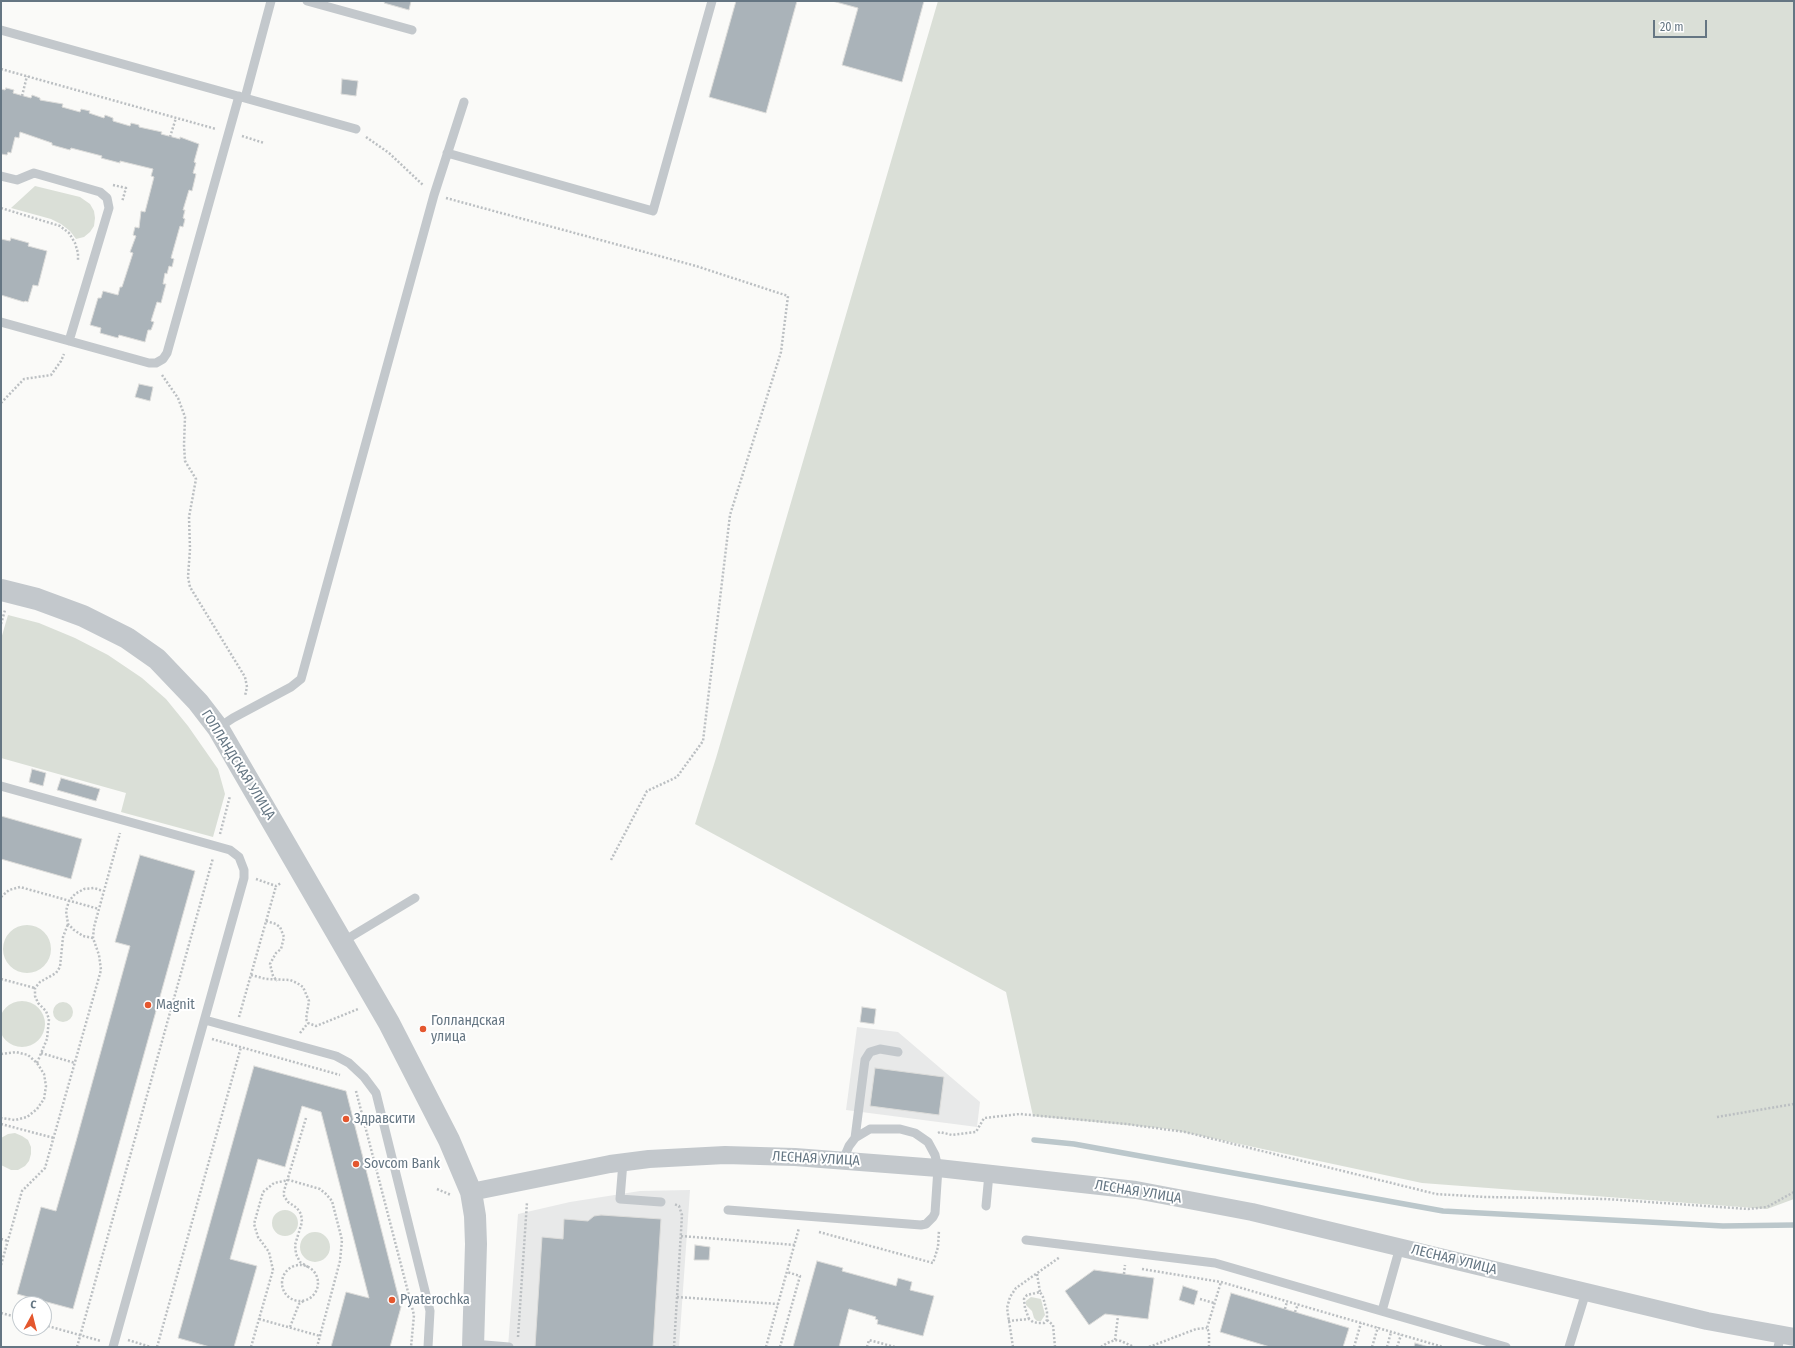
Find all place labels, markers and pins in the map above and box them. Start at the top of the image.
place label: Magnit [156,997,195,1013]
marker: Magnit [143,1000,153,1010]
place label: Голландская улица [431,1013,505,1046]
marker: Голландская улица [418,1024,428,1034]
place label: Здравсити [354,1111,416,1127]
marker: Здравсити [341,1114,351,1124]
place label: Sovcom Bank [364,1156,440,1172]
marker: Sovcom Bank [351,1159,361,1169]
place label: Pyaterochka [400,1292,470,1308]
marker: Pyaterochka [387,1295,397,1305]

